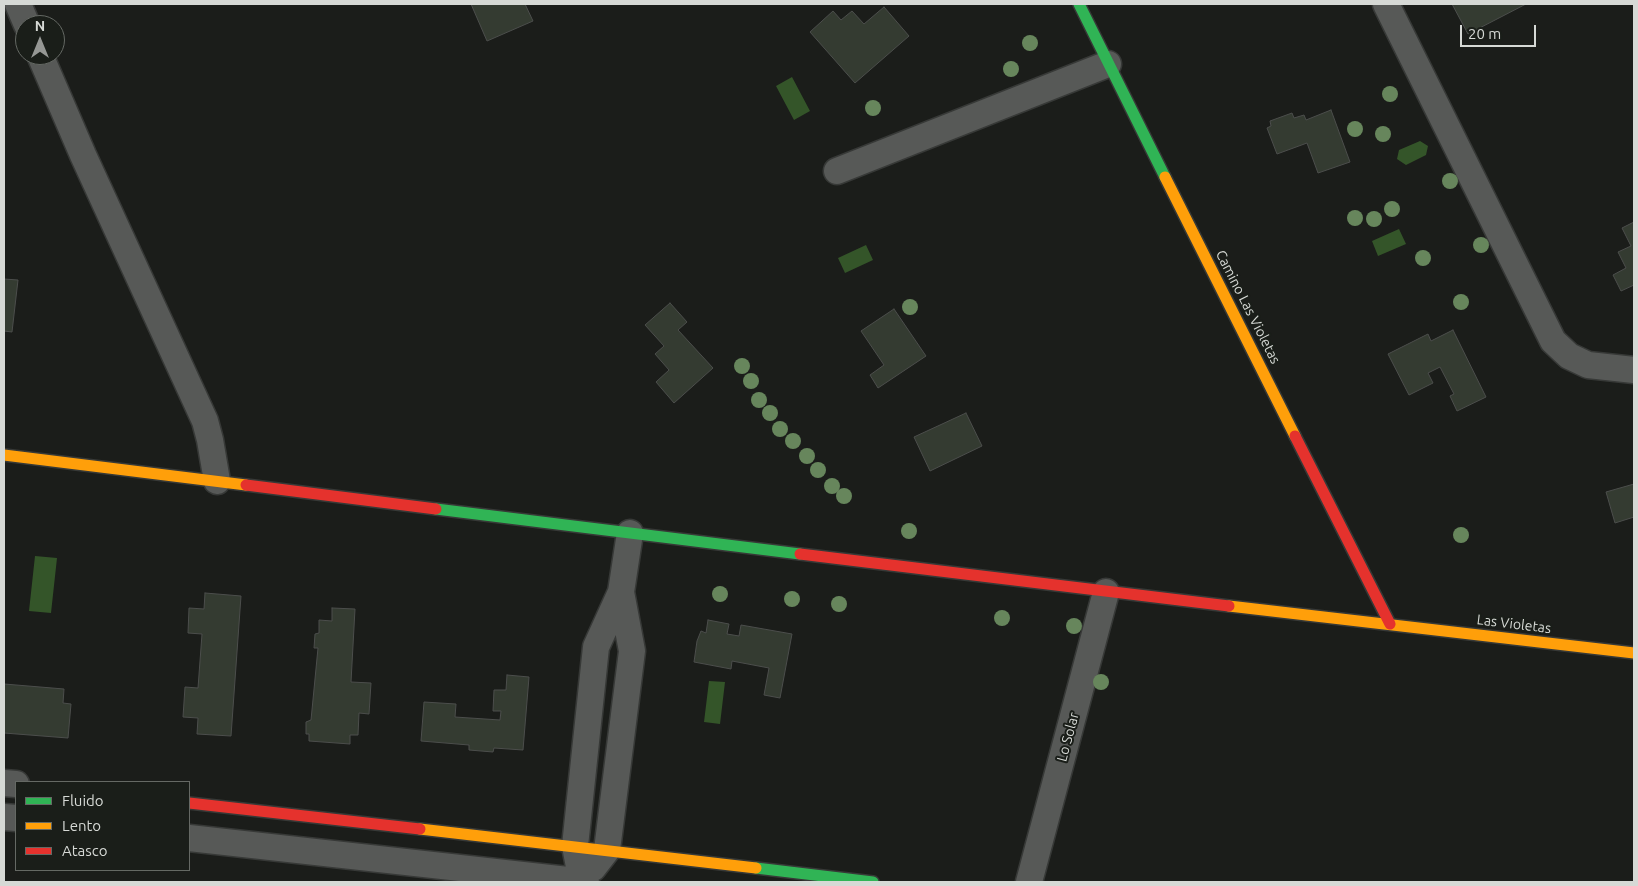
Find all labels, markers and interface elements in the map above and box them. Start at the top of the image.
north arrow [15,15,65,65]
scale bar [1463,15,1539,47]
text: N [35,18,45,34]
text: 20 m [1468,25,1501,42]
street label: Camino Las Violetas [1212,247,1284,367]
street label: Las Violetas [1476,611,1552,637]
street label: Lo Solar [1053,711,1083,763]
legend [15,781,190,871]
text: Fluido [62,792,104,809]
text: Lento [62,817,101,834]
text: Atasco [62,842,108,859]

